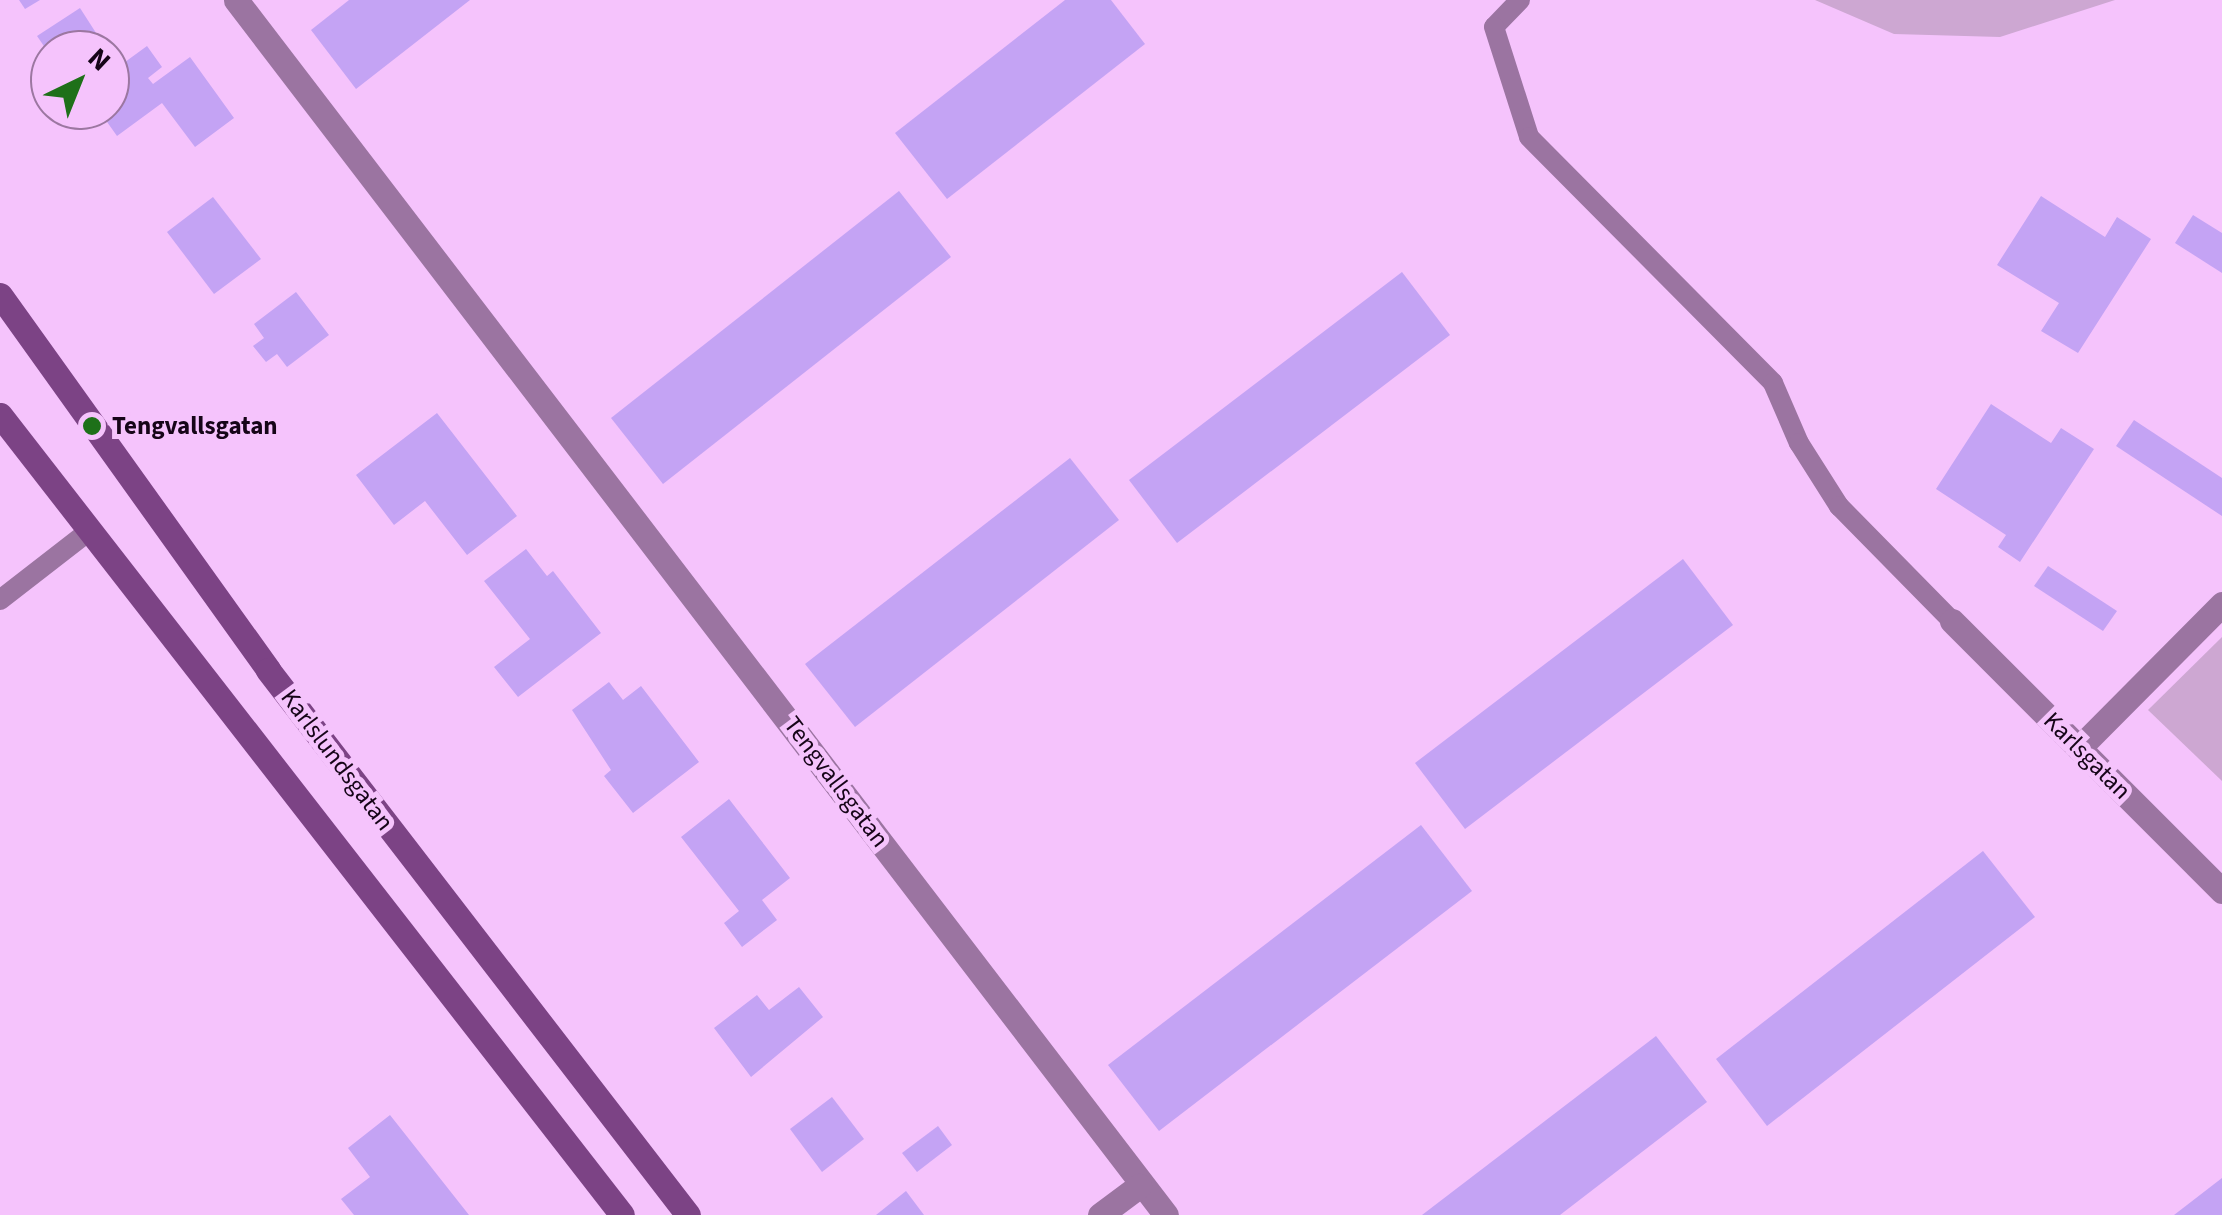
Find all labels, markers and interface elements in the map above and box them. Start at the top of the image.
north arrow [30,30,130,130]
text: N [79,39,120,81]
place label: Tengvallsgatan [112,411,278,441]
marker: Tengvallsgatan [81,415,103,437]
street label: Karlslundsgatan [274,683,400,837]
street label: Karlsgatan [2037,706,2137,806]
street label: Tengvallsgatan [777,711,895,853]

